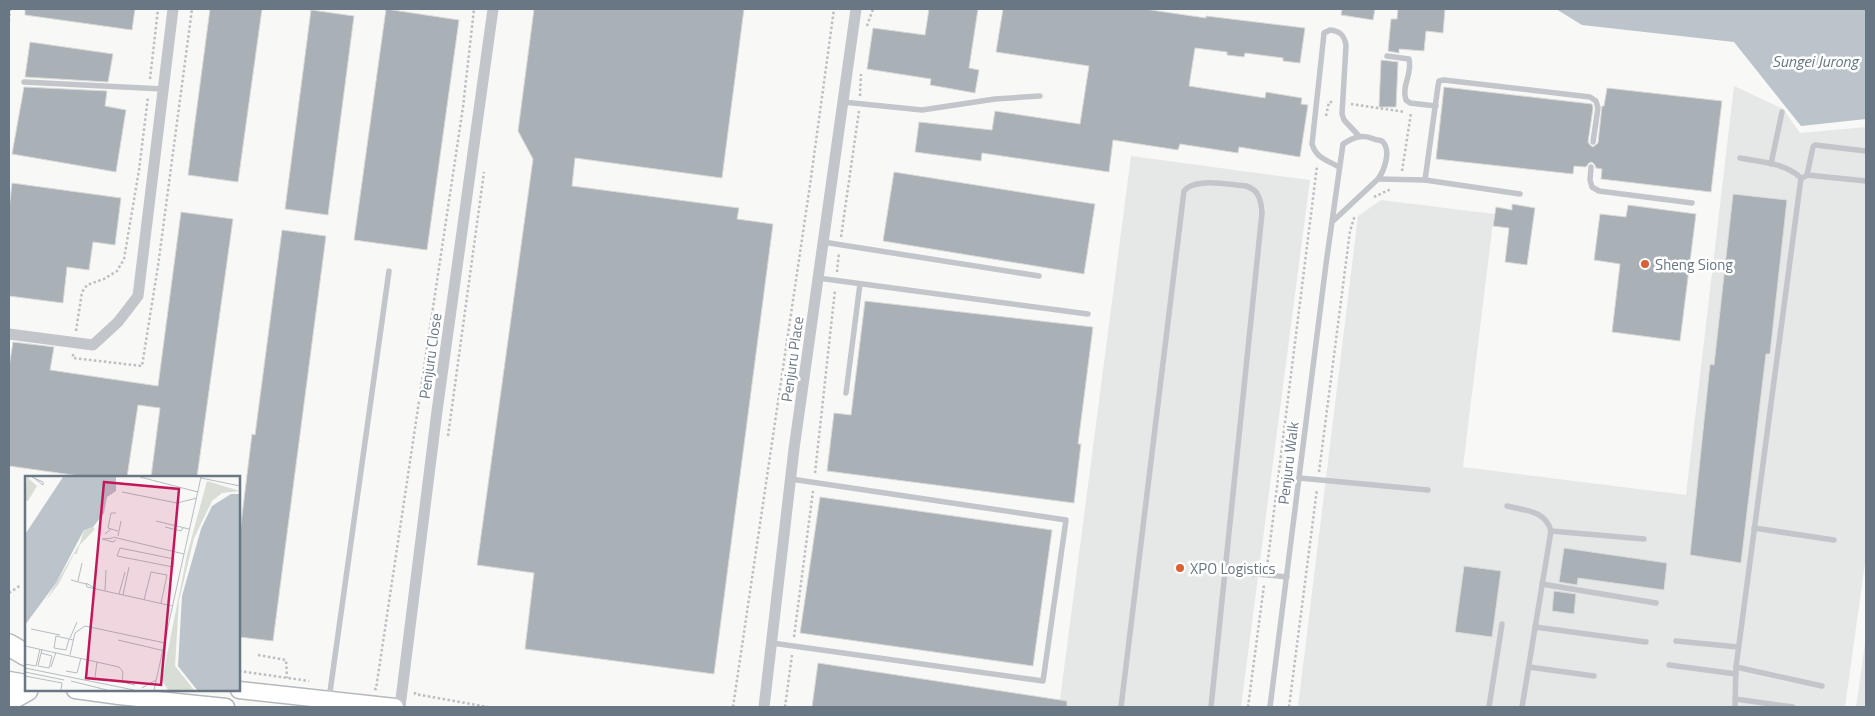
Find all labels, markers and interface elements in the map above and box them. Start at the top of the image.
water label: Sungei Jurong [1772,49,1861,73]
place label: Sheng Siong [1655,253,1733,276]
marker: Sheng Siong [1639,258,1651,270]
street label: Penjuru Close [413,312,447,400]
street label: Penjuru Place [775,315,809,403]
street label: Penjuru Walk [1272,420,1304,506]
inset map [25,476,240,691]
place label: XPO Logistics [1190,557,1276,580]
marker: XPO Logistics [1174,562,1186,574]

